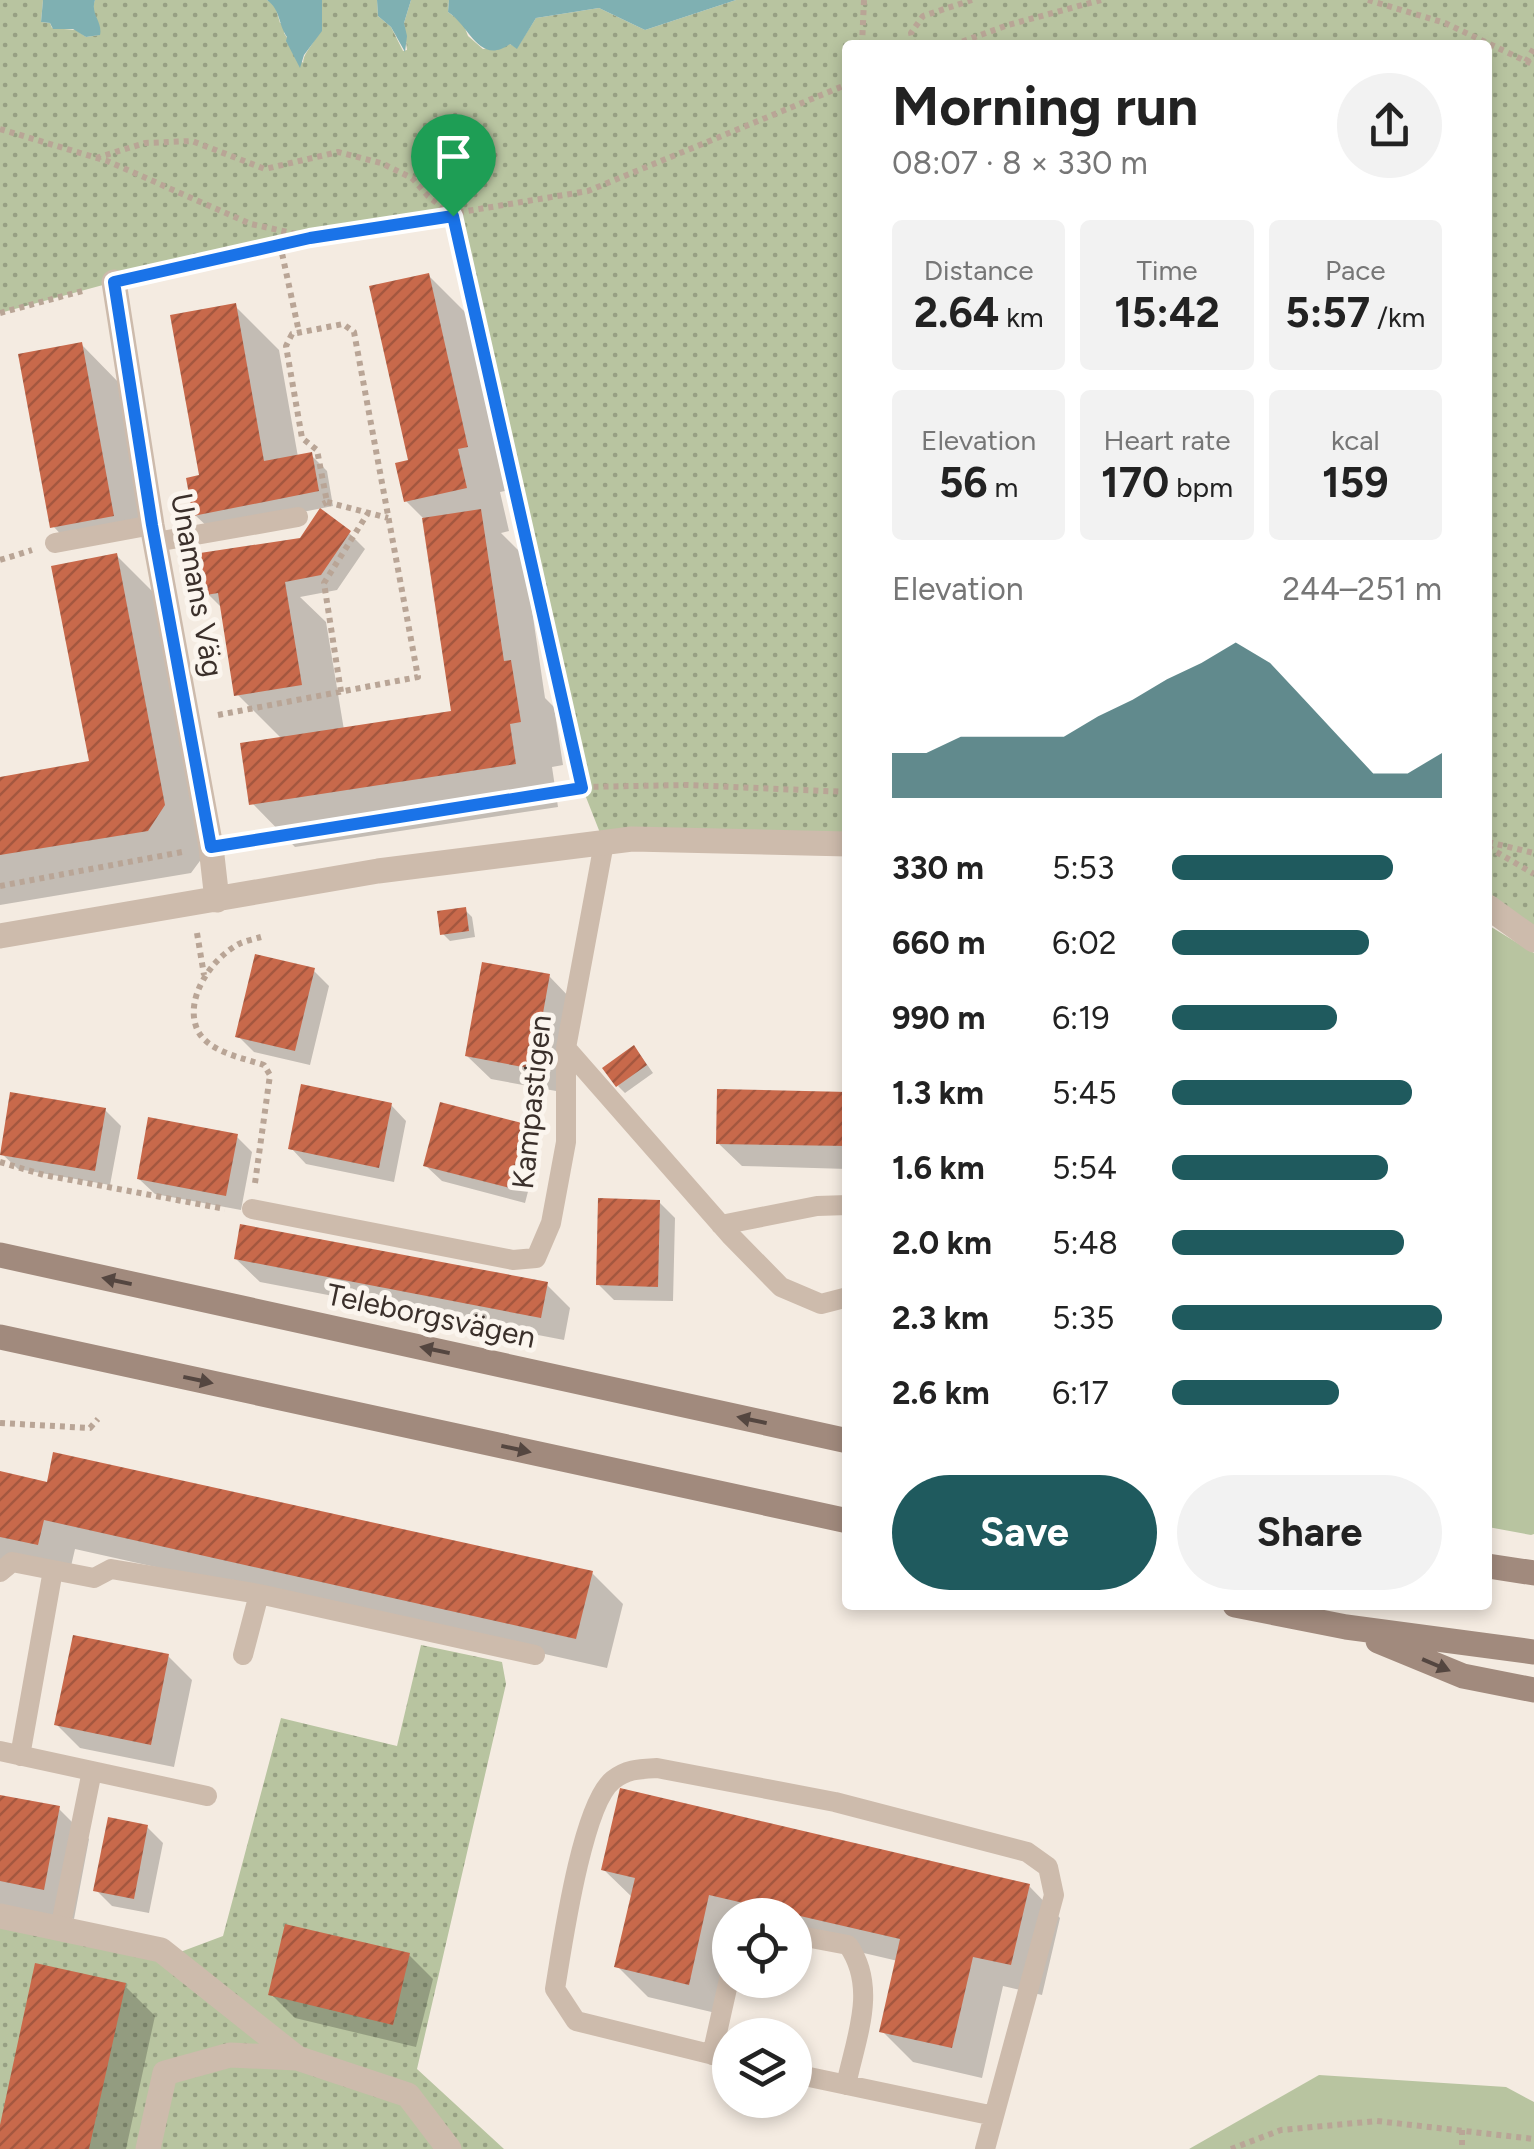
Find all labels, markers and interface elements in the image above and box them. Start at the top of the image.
text: Morning run [892,73,1198,139]
button: share [1337,73,1442,178]
pin [411,114,496,217]
icon: arrive [426,129,481,184]
text: 08:07 · 8 × 330 m [892,144,1148,182]
text: Distance [924,253,1034,287]
text: Time [1136,253,1198,287]
text: Pace [1325,253,1386,287]
text: 2.64 [914,287,999,338]
text: 15:42 [1114,287,1220,338]
text: 5:57 [1285,287,1370,338]
text: km [999,300,1044,334]
text: /km [1370,300,1425,334]
text: Elevation [921,423,1036,457]
text: Heart rate [1103,423,1231,457]
text: kcal [1331,423,1380,457]
text: 56 [939,457,988,508]
text: 170 [1101,457,1169,508]
text: 159 [1322,457,1389,508]
text: m [988,470,1018,504]
text: bpm [1169,470,1233,504]
street label: Unamans Väg [163,490,232,680]
text: Elevation [892,570,1024,608]
text: 244–251 m [1282,570,1442,608]
text: 330 m [892,849,984,887]
text: 5:53 [1052,849,1114,887]
text: 660 m [892,924,985,962]
text: 6:02 [1052,924,1117,962]
text: 990 m [892,999,985,1037]
text: 6:19 [1052,999,1110,1037]
street label: Kampastigen [504,1013,559,1191]
text: 1.3 km [892,1074,984,1112]
text: 5:45 [1052,1074,1117,1112]
text: 1.6 km [892,1149,985,1187]
text: 5:54 [1052,1149,1117,1187]
text: 2.0 km [892,1224,992,1262]
text: 5:48 [1052,1224,1118,1262]
one-way arrow [101,1273,132,1288]
street label: Teleborgsvägen [323,1275,539,1356]
text: 2.3 km [892,1299,989,1337]
text: 5:35 [1052,1299,1114,1337]
one-way arrow [419,1342,450,1358]
one-way arrow [183,1373,214,1388]
text: 2.6 km [892,1374,990,1412]
text: 6:17 [1052,1374,1109,1412]
one-way arrow [736,1412,767,1427]
one-way arrow [500,1442,531,1457]
button: Save [892,1475,1157,1590]
button: Share [1177,1475,1442,1590]
one-way arrow [1421,1657,1451,1673]
map controls [712,1898,812,2118]
button: locate [712,1898,812,1998]
button: layers [712,2018,812,2118]

